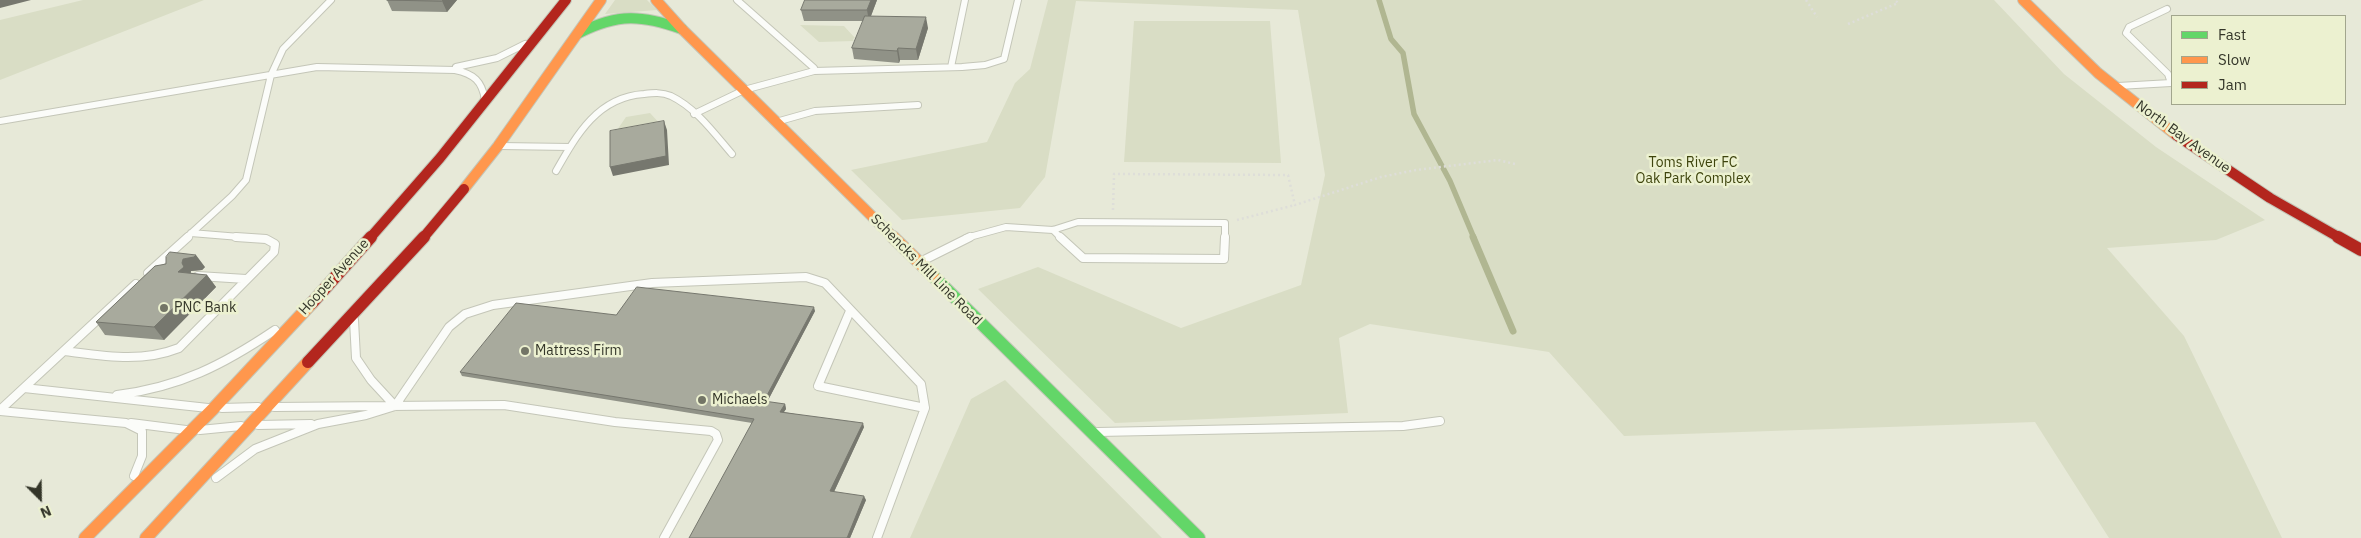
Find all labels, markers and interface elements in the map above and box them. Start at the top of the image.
legend [2171,15,2346,105]
text: Fast [2218,25,2246,44]
text: Slow [2218,50,2251,69]
text: Jam [2218,75,2247,94]
street label: North Bay Avenue [2132,97,2234,177]
park label: Toms River FC Oak Park Complex [1635,155,1751,188]
street label: Schencks Mill Line Road [867,211,985,329]
street label: Hooper Avenue [295,235,373,319]
place label: PNC Bank [174,300,236,316]
marker: PNC Bank [158,302,170,314]
place label: Mattress Firm [535,343,622,359]
marker: Mattress Firm [519,345,531,357]
place label: Michaels [712,392,768,408]
marker: Michaels [696,394,708,406]
north arrow [15,473,65,523]
text: N [38,502,54,522]

